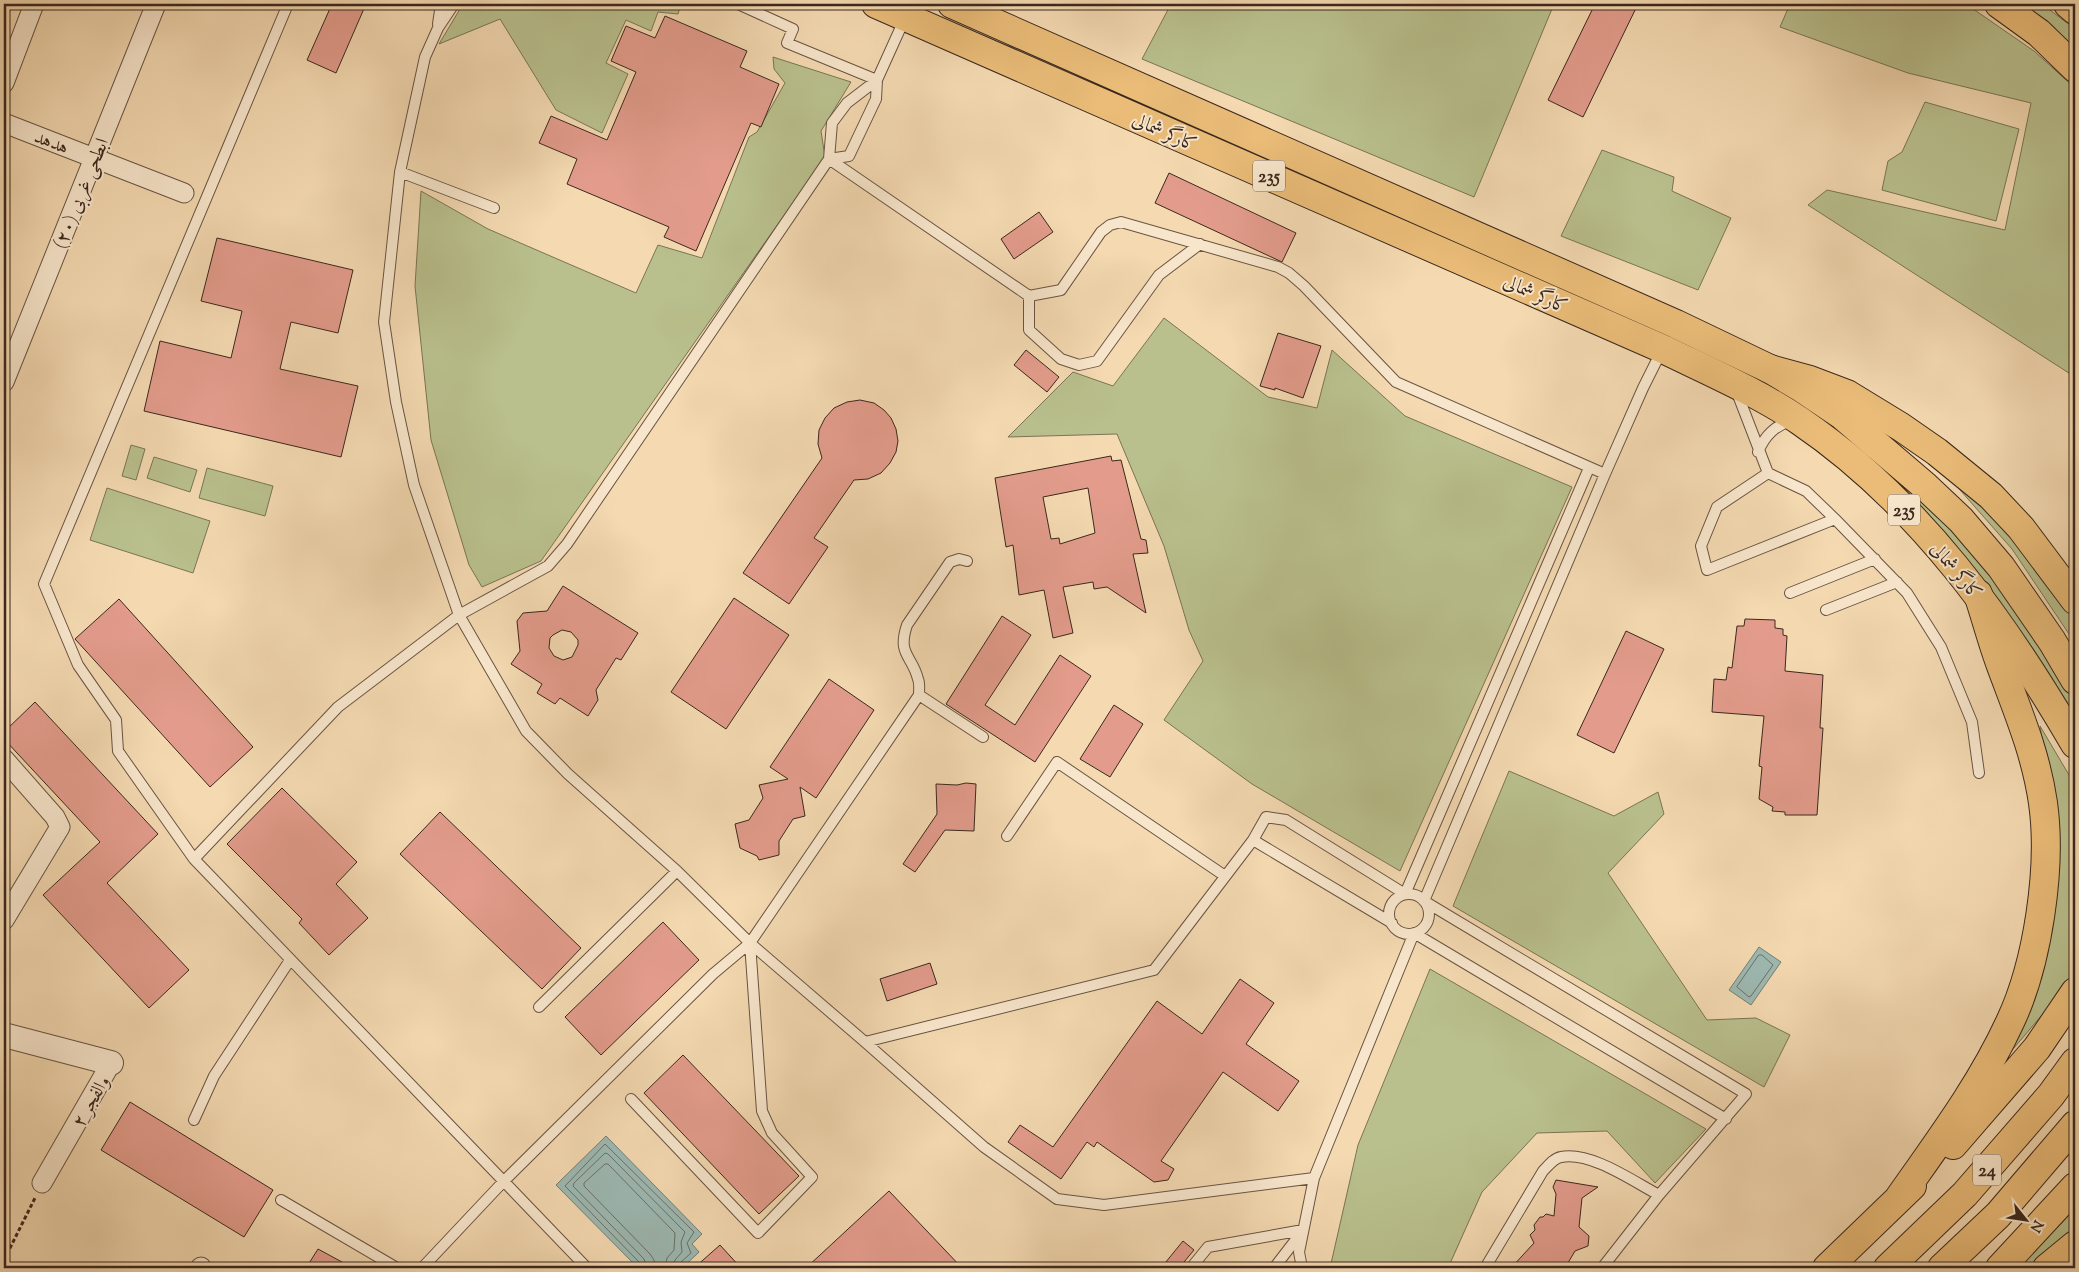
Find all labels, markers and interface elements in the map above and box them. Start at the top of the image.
street label: کارگر شمالی [1127,106,1201,159]
street label: هدهد [30,124,72,162]
street label: ابطحی غربی (۲۰) [48,134,117,253]
road number: 235 [1253,160,1285,192]
street label: کارگر شمالی [1498,268,1572,321]
road number: 235 [1888,494,1920,526]
street label: کارگر شمالی [1923,536,1988,606]
street label: والفجر ۲ [67,1071,118,1133]
road number: 24 [1973,1154,2001,1186]
north arrow [2002,1194,2052,1244]
text: N [2024,1216,2047,1235]

